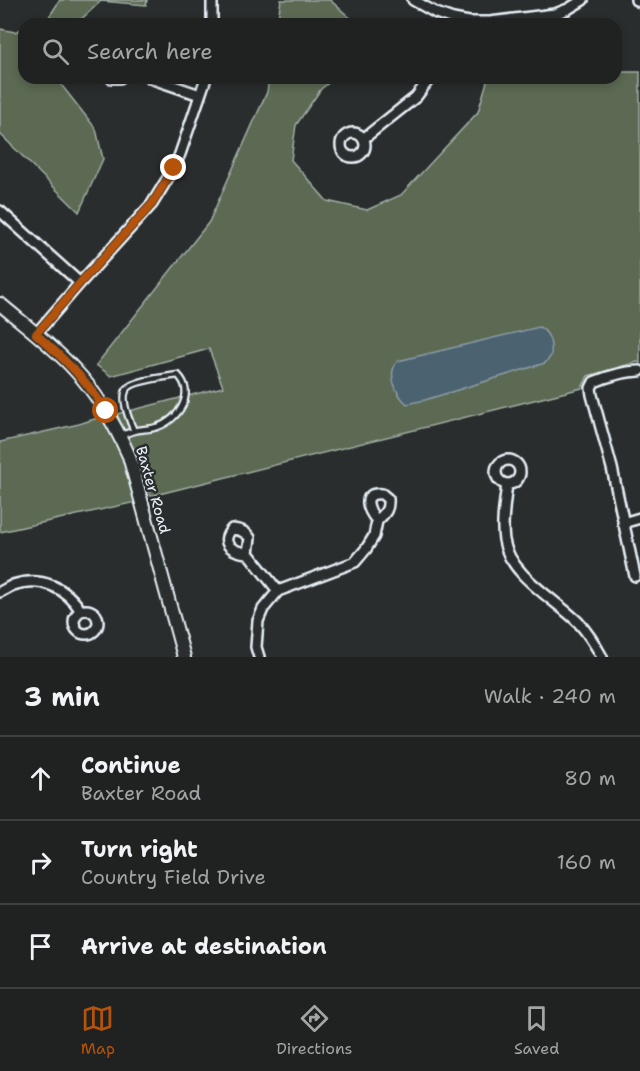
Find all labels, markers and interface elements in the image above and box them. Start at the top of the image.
search box [18,18,622,84]
icon: search [39,35,72,68]
text: Search here [87,37,213,66]
route end [160,154,186,180]
route start [92,397,118,423]
street label: Baxter Road [131,444,175,537]
text: 3 min [24,679,100,714]
text: Walk · 240 m [484,683,616,709]
text: Continue [81,751,181,780]
icon: ahead [24,762,57,795]
text: 80 m [564,765,616,791]
text: Baxter Road [81,780,201,806]
text: Turn right [81,835,198,864]
icon: right [24,846,57,879]
text: 160 m [557,849,616,875]
text: Country Field Drive [81,864,266,890]
icon: arrive [24,930,57,963]
text: Arrive at destination [81,932,327,961]
tab: Map [81,1002,115,1059]
tab: Directions [276,1002,353,1059]
tab: Saved [514,1002,559,1059]

